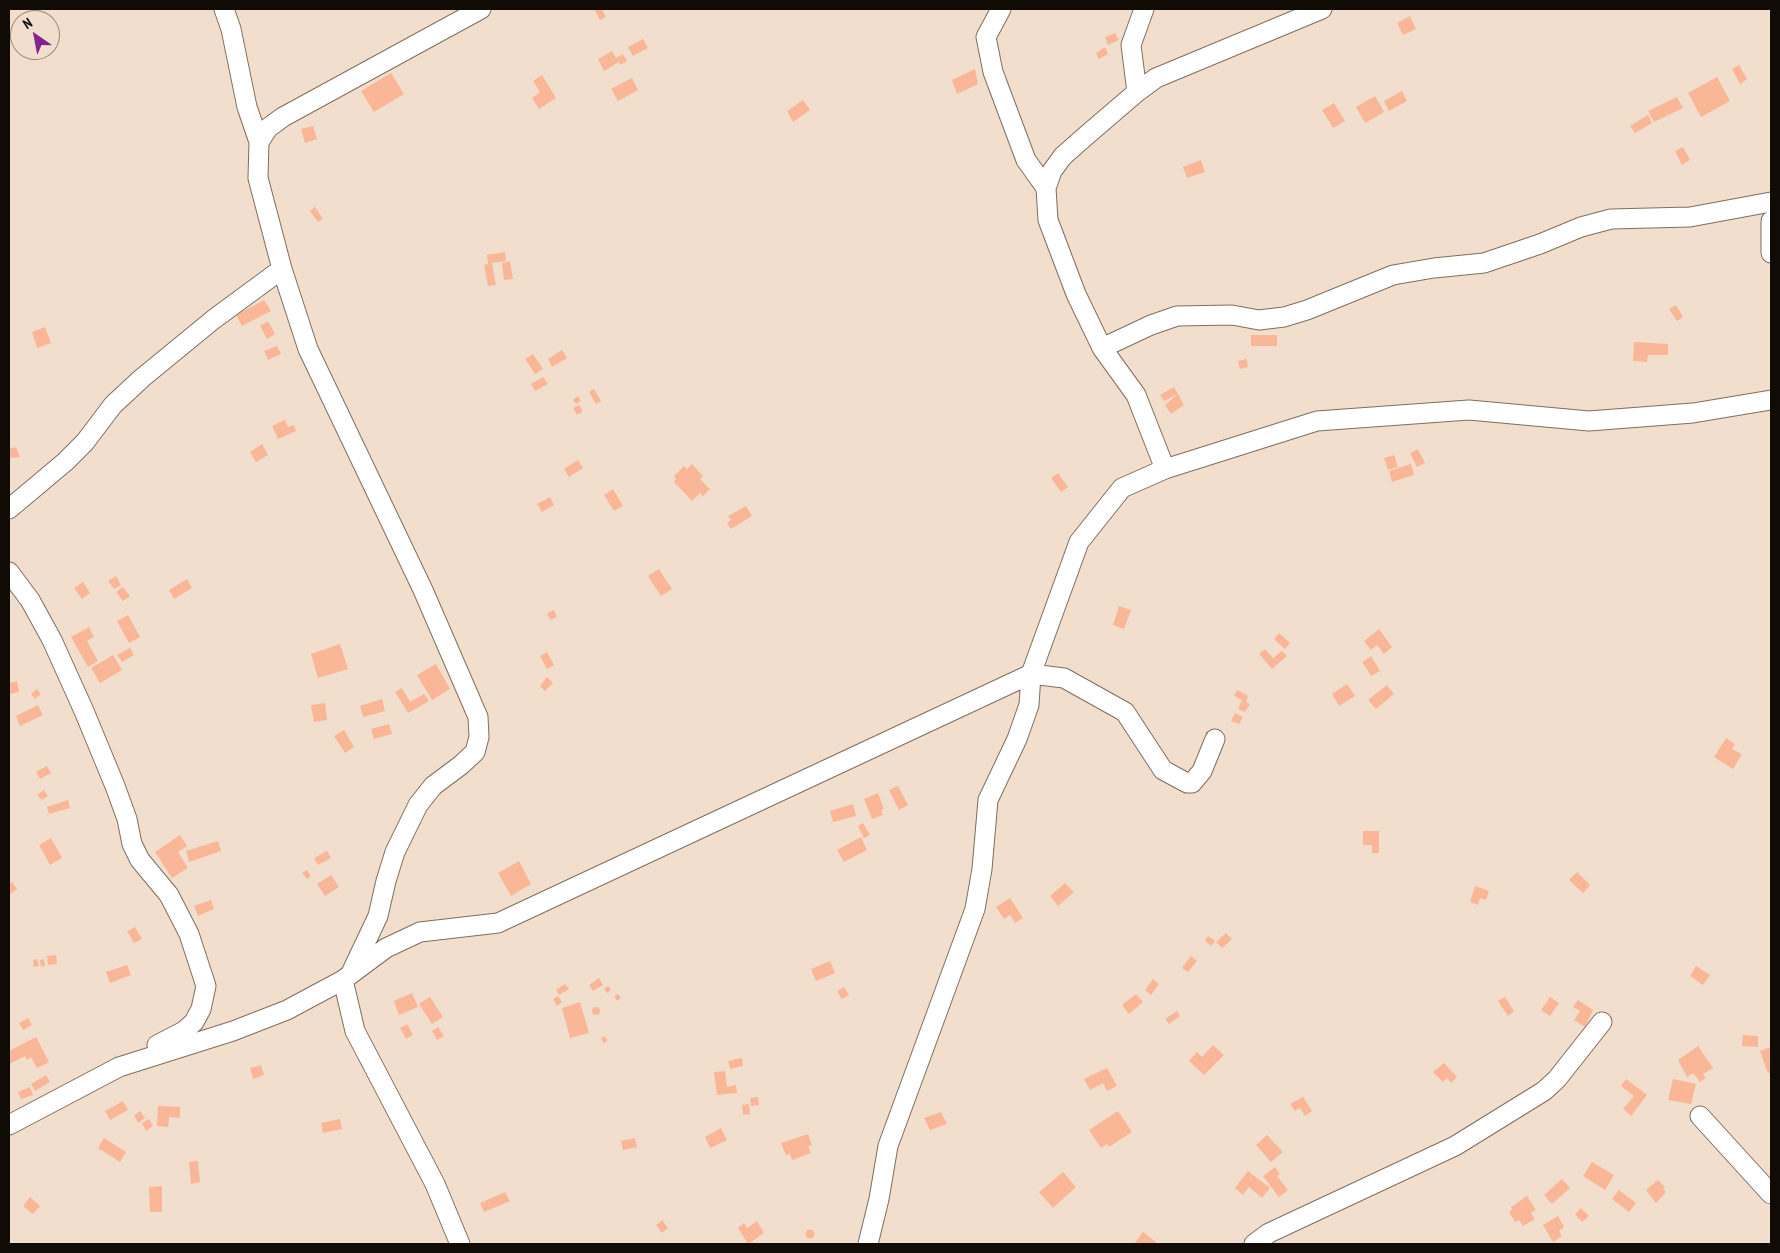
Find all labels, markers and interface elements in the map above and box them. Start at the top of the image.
north arrow [10,10,60,60]
text: N [19,14,35,33]

